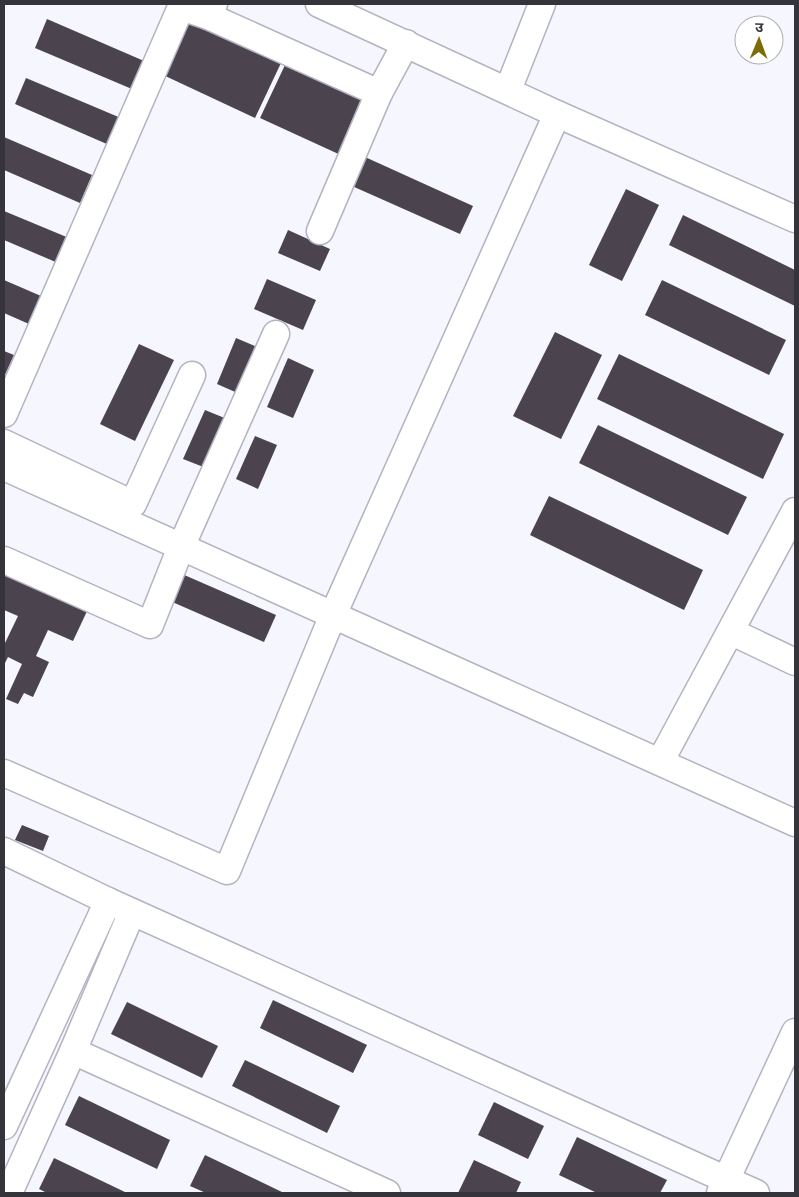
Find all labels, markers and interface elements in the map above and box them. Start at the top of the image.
north arrow [734,15,784,65]
text: उ [755,19,764,35]

